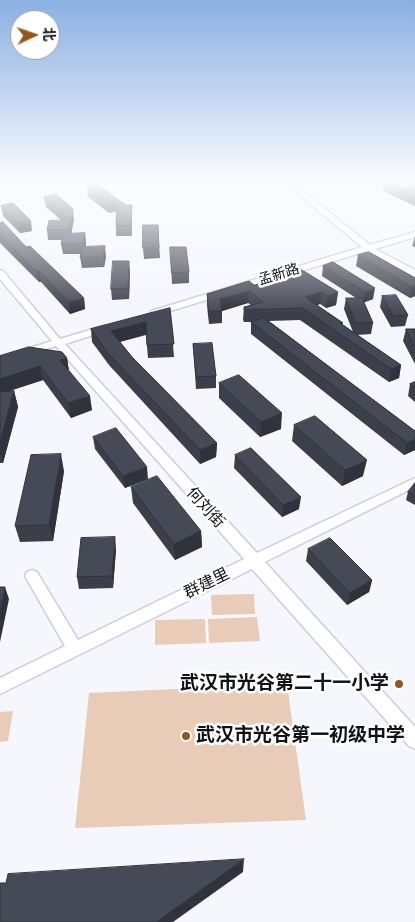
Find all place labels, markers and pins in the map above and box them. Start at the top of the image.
place label: 武汉市光谷第二十一小学 [180,673,389,695]
marker: 武汉市光谷第二十一小学 [393,678,405,690]
place label: 武汉市光谷第一初级中学 [196,725,405,747]
marker: 武汉市光谷第一初级中学 [180,730,192,742]

